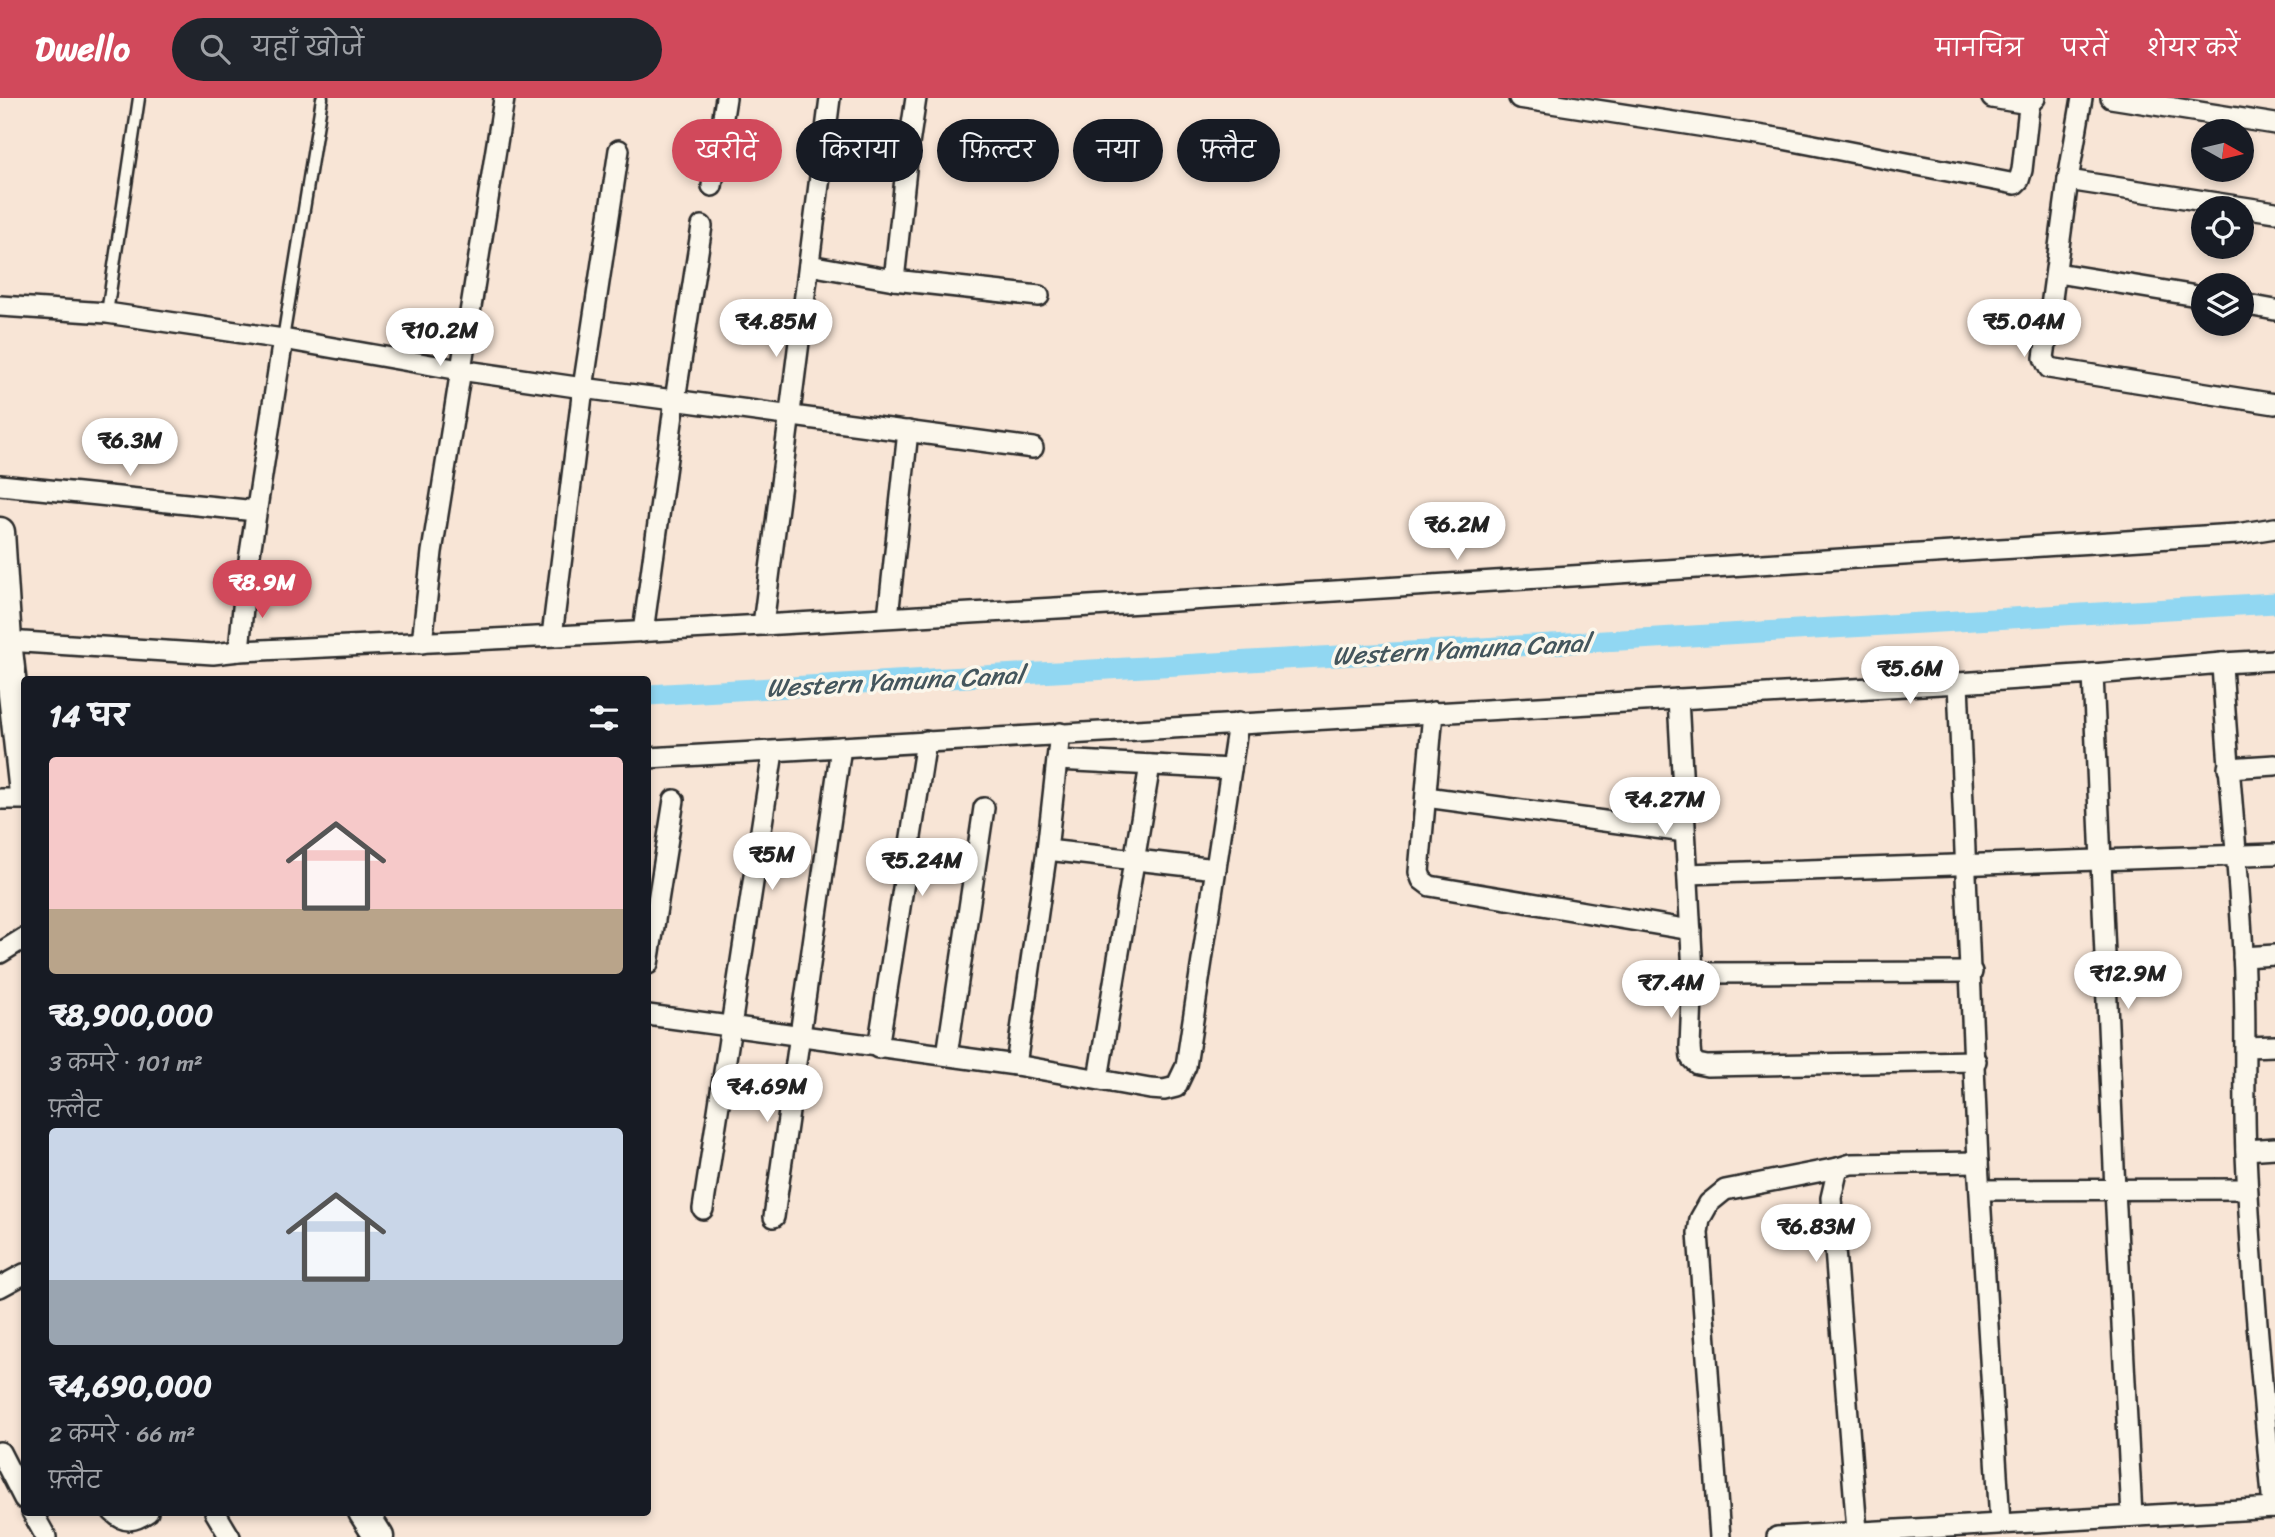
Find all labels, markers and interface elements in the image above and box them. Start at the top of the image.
search box [172,18,662,81]
text: Dwello [35,20,130,78]
text: यहाँ खोजें [252,24,364,70]
text: मानचित्र [1935,27,2023,69]
text: परतें [2061,27,2109,69]
text: शेयर करें [2147,27,2240,69]
icon: search [196,30,234,68]
chip: खरीदें [672,119,782,182]
chip: किराया [796,119,923,182]
chip: फ़िल्टर [937,119,1059,182]
chip: नया [1073,119,1163,182]
chip: फ़्लैट [1177,119,1280,182]
north arrow [2191,119,2254,182]
map controls [2191,119,2254,336]
button: locate [2191,196,2254,259]
button: layers [2191,273,2254,336]
pin: ₹4.85M [719,300,833,359]
pin: ₹5.04M [1967,300,2081,359]
text: ₹4.85M [736,301,816,342]
text: ₹5.04M [1983,301,2065,342]
pin: ₹10.2M [383,308,497,368]
text: ₹10.2M [402,310,478,351]
pin: ₹6.3M [81,418,179,478]
text: ₹6.3M [98,420,162,461]
pin: ₹6.2M [1408,503,1506,562]
text: ₹6.2M [1425,504,1489,545]
pin: ₹8.9M [213,560,311,620]
text: ₹8.9M [229,562,295,603]
water label: Western Yamuna Canal [1331,619,1596,679]
pin: ₹5.6M [1861,646,1959,706]
text: ₹5.6M [1877,648,1943,689]
water label: Western Yamuna Canal [765,651,1030,711]
text: 14 घर [49,689,128,743]
icon: filters [585,699,623,737]
pin: ₹4.27M [1608,778,1722,837]
text: ₹4.27M [1625,779,1705,820]
icon: home [273,803,399,929]
pin: ₹5M [738,832,806,892]
text: ₹5M [749,834,795,875]
pin: ₹5.24M [865,838,979,898]
text: ₹5.24M [882,840,962,881]
pin: ₹12.9M [2071,951,2185,1011]
text: ₹12.9M [2090,953,2166,994]
pin: ₹7.4M [1622,960,1720,1020]
text: ₹7.4M [1638,962,1704,1003]
text: ₹8,900,000 [49,988,213,1042]
text: 3 कमरे · 101 m² [49,1043,203,1084]
pin: ₹4.69M [710,1065,824,1124]
text: ₹4.69M [727,1066,807,1107]
text: फ़्लैट [49,1089,101,1130]
icon: home [273,1174,399,1300]
pin: ₹6.83M [1759,1204,1873,1264]
text: ₹6.83M [1777,1206,1855,1247]
text: ₹4,690,000 [49,1359,212,1413]
text: 2 कमरे · 66 m² [49,1414,195,1455]
text: फ़्लैट [49,1460,101,1501]

